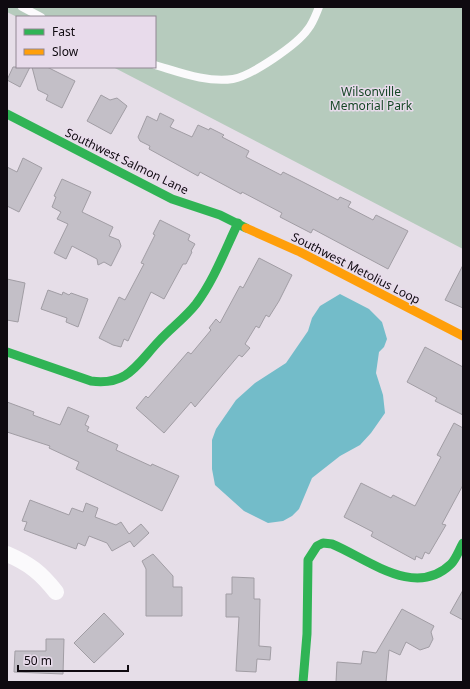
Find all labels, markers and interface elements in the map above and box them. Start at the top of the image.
legend [16,16,156,68]
text: Fast [52,23,76,40]
text: Slow [52,43,79,60]
park label: Wilsonville Memorial Park [330,83,413,114]
street label: Southwest Salmon Lane [63,124,192,198]
street label: Southwest Metolius Loop [289,228,423,308]
scale bar [18,647,128,673]
text: 50 m [24,652,52,669]

